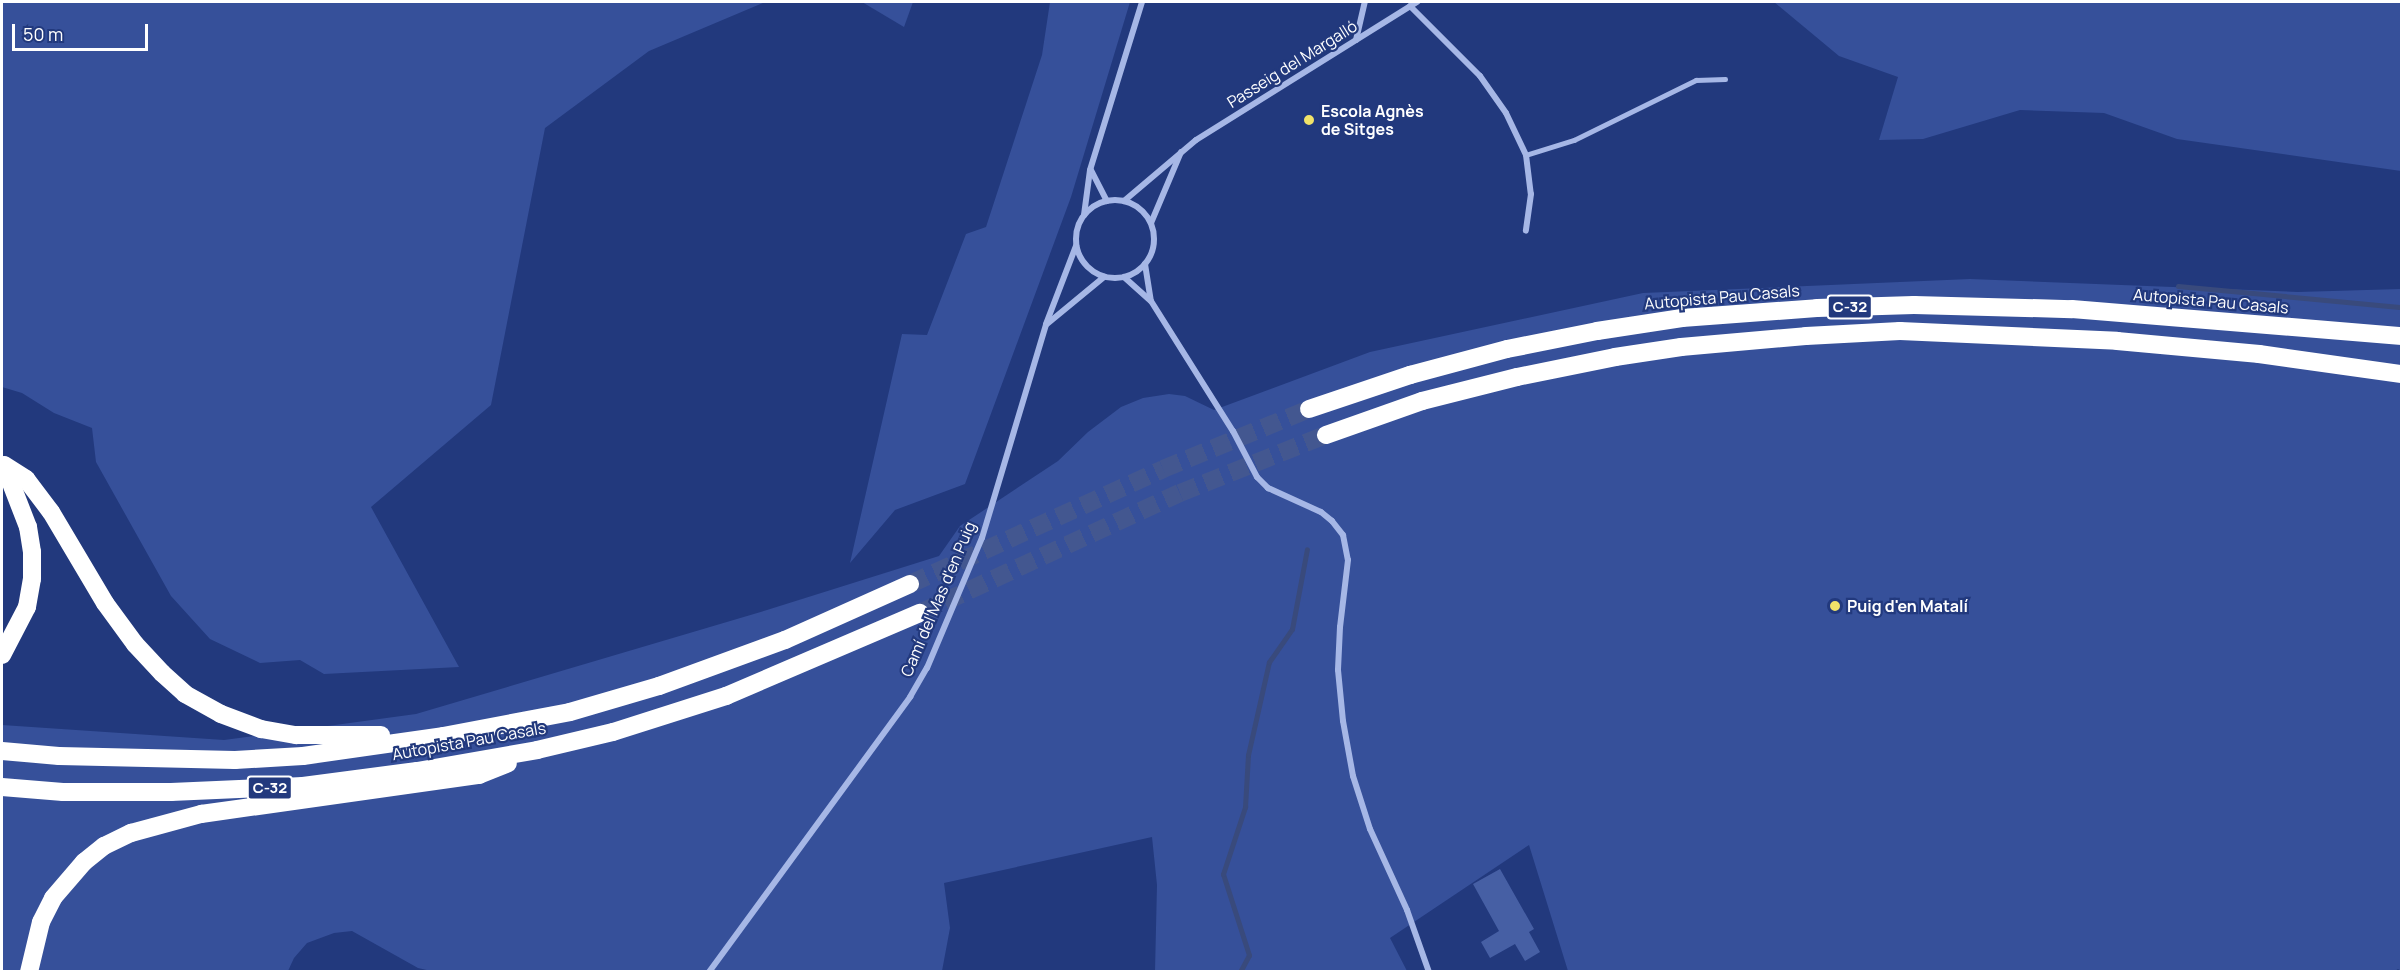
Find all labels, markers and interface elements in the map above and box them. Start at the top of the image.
scale bar [15,12,152,50]
street label: Passeig del Margalló [1223,16,1361,112]
text: 50 m [23,22,63,46]
place label: Escola Agnès de Sitges [1321,101,1424,139]
marker: Escola Agnès de Sitges [1302,113,1316,127]
street label: Autopista Pau Casals [1643,281,1801,313]
street label: Autopista Pau Casals [2132,285,2290,317]
road number: C-32 [1826,295,1874,319]
street label: Camí del Mas d'en Puig [897,519,979,679]
place label: Puig d'en Matalí [1847,596,1968,616]
marker: Puig d'en Matalí [1828,599,1842,613]
street label: Autopista Pau Casals [391,718,547,764]
road number: C-32 [246,776,294,800]

